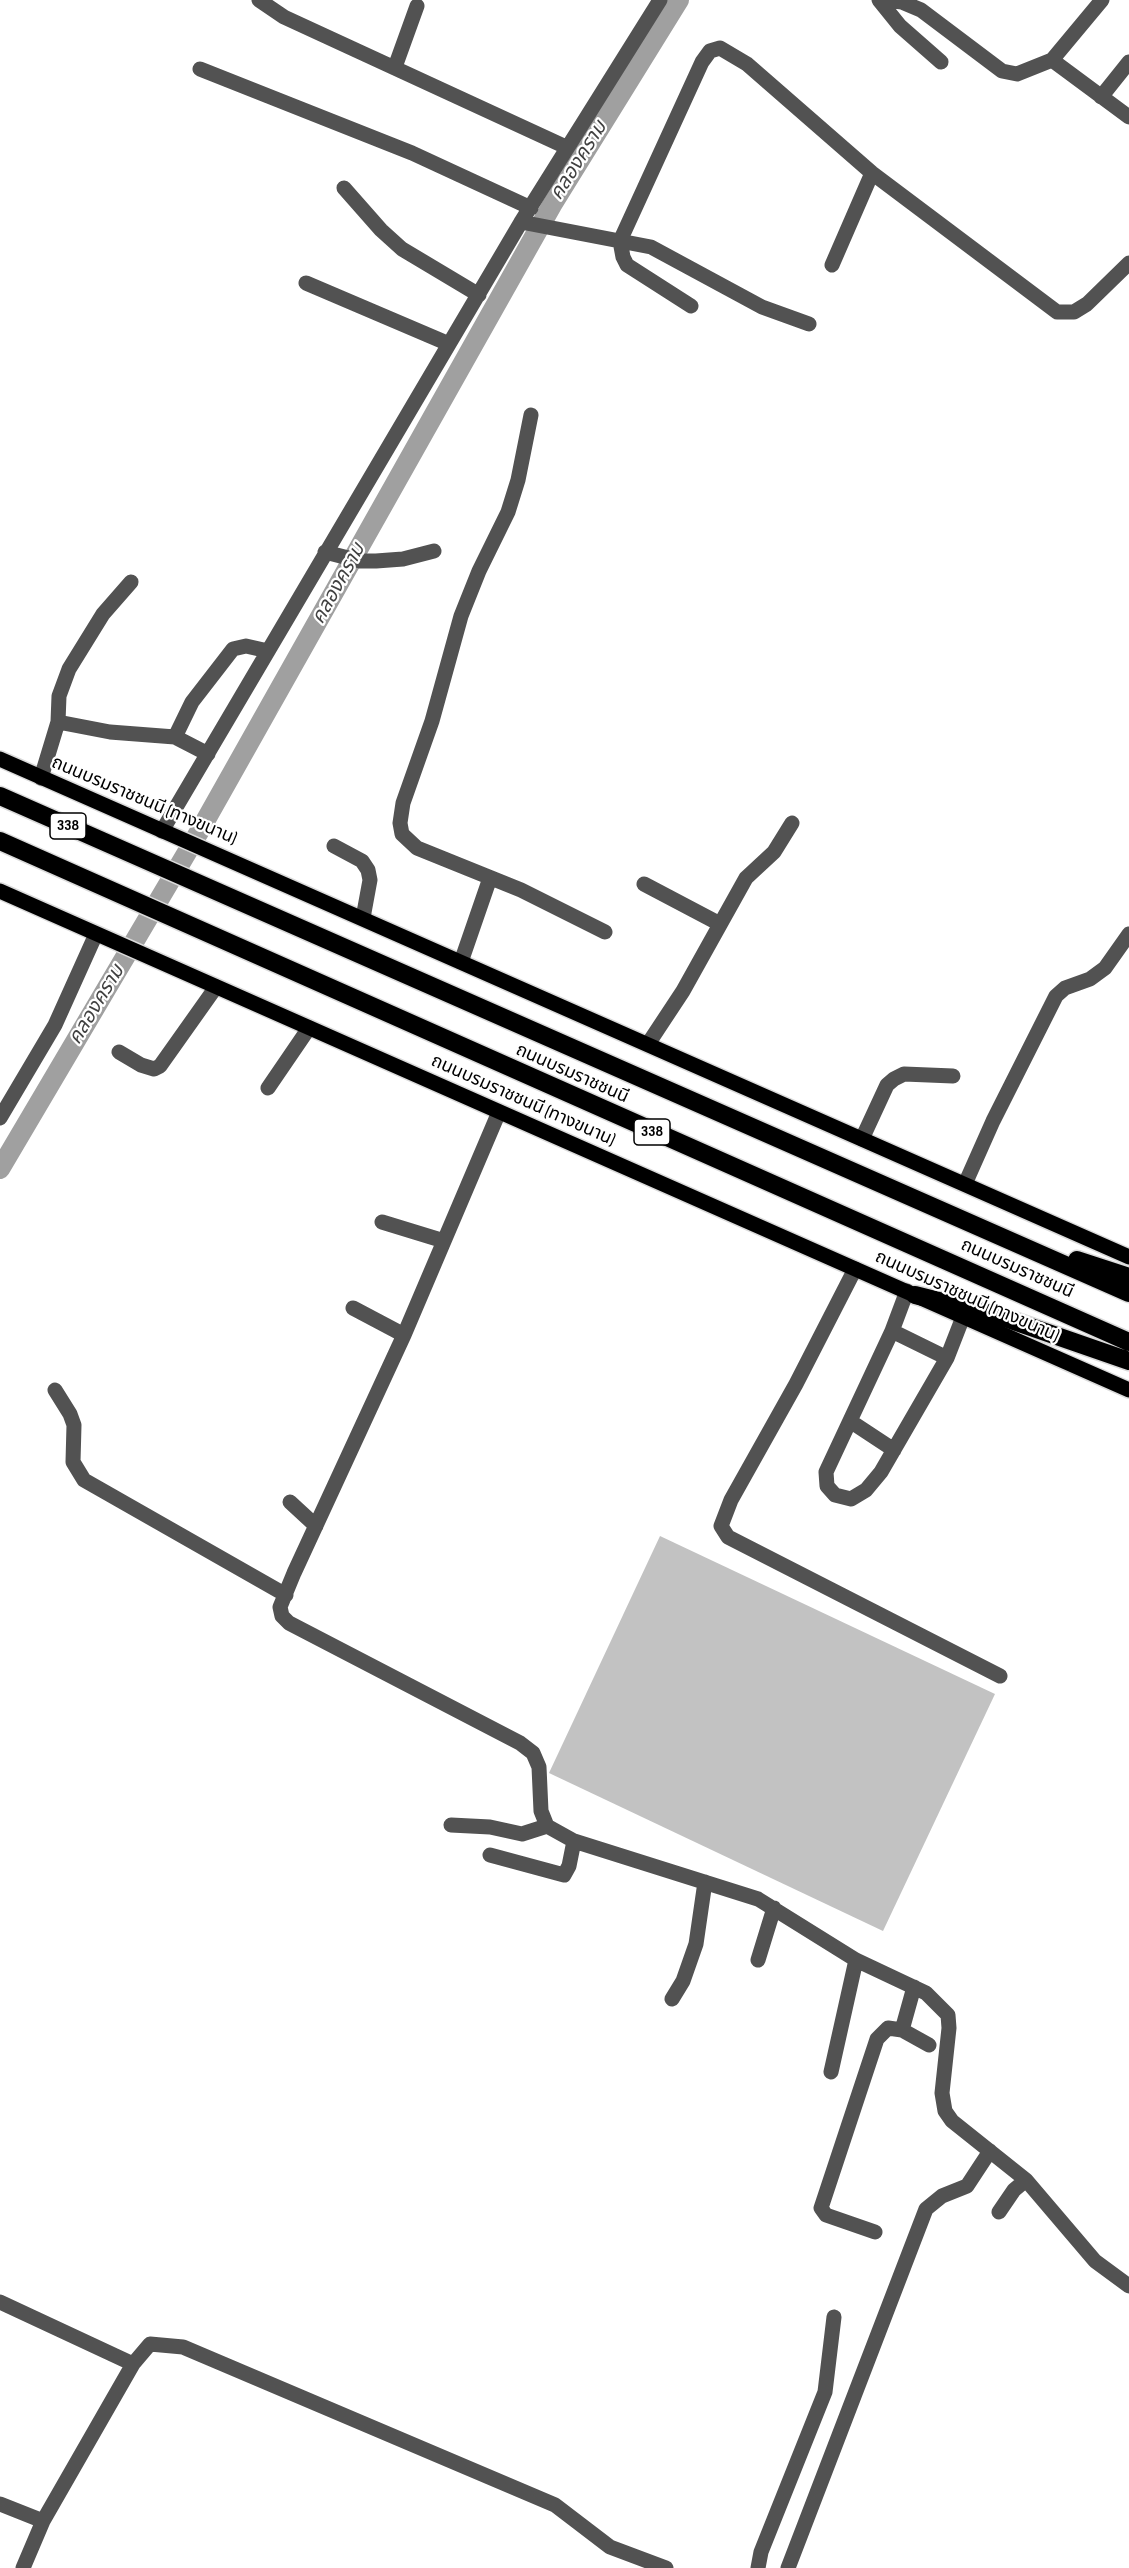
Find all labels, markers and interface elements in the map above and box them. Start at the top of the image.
water label: คลองคราม [545,117,613,205]
water label: คลองคราม [307,540,371,628]
street label: ถนนบรมราชชนนี (ทางขนาน) [48,752,240,850]
road number: 338 [50,813,86,839]
water label: คลองคราม [64,961,130,1049]
street label: ถนนบรมราชชนนี [512,1039,632,1109]
street label: ถนนบรมราชชนนี (ทางขนาน) [428,1051,618,1151]
road number: 338 [634,1119,670,1145]
street label: ถนนบรมราชชนนี [957,1234,1077,1304]
street label: ถนนบรมราชชนนี (ทางขนาน) [872,1247,1062,1347]

